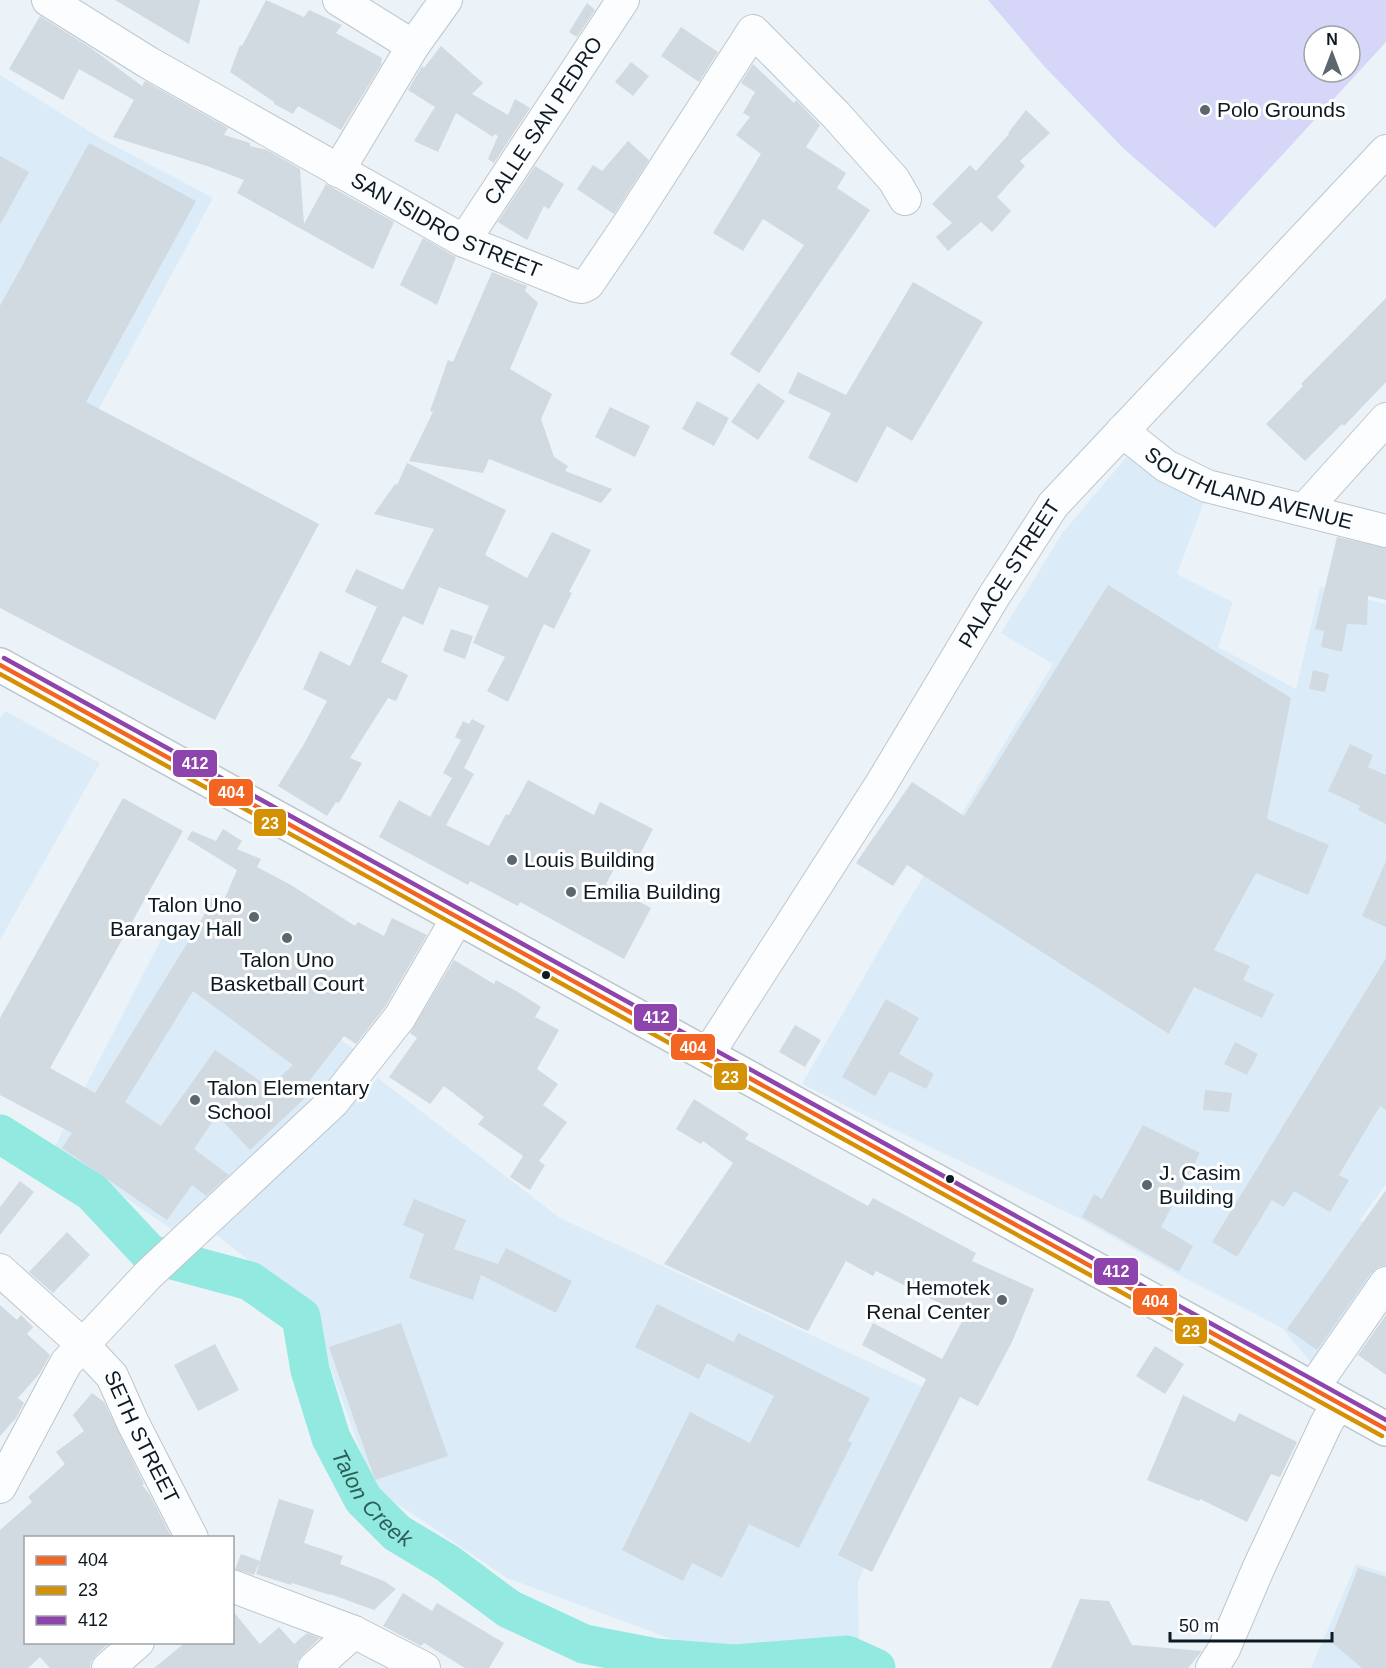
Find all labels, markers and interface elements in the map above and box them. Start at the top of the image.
north arrow [1302,24,1362,84]
text: N [1326,31,1338,48]
street label: CALLE SAN PEDRO [479,32,607,209]
place label: Polo Grounds [1217,98,1345,121]
marker: Polo Grounds [1198,103,1212,117]
street label: SAN ISIDRO STREET [347,168,545,282]
street label: SOUTHLAND AVENUE [1141,442,1355,533]
street label: PALACE STREET [954,495,1064,651]
line badge: 412 [172,749,218,778]
text: 412 [182,755,208,772]
line badge: 404 [208,778,254,807]
text: 404 [218,784,244,801]
line badge: 23 [253,808,287,837]
text: 23 [261,815,279,832]
place label: Louis Building [524,848,655,871]
marker: Louis Building [505,853,519,867]
place label: Emilia Building [583,880,721,903]
marker: Emilia Building [564,885,578,899]
place label: Talon Uno Barangay Hall [110,893,242,940]
marker: Talon Uno Barangay Hall [247,910,261,924]
marker: Talon Uno Basketball Court [280,931,294,945]
place label: Talon Uno Basketball Court [210,948,364,995]
unlabelled marker [540,969,552,981]
line badge: 412 [633,1003,678,1032]
text: 412 [643,1009,669,1026]
line badge: 404 [670,1033,716,1061]
text: 404 [680,1039,706,1056]
line badge: 23 [713,1062,748,1091]
text: 23 [721,1069,739,1086]
place label: Talon Elementary School [207,1076,370,1123]
marker: Talon Elementary School [188,1093,202,1107]
place label: J. Casim Building [1159,1161,1241,1208]
unlabelled marker [944,1173,956,1185]
marker: J. Casim Building [1140,1178,1154,1192]
line badge: 412 [1093,1257,1139,1286]
text: 412 [1103,1263,1129,1280]
place label: Hemotek Renal Center [866,1276,990,1323]
line badge: 404 [1132,1287,1178,1316]
marker: Hemotek Renal Center [995,1293,1009,1307]
text: 404 [1142,1293,1168,1310]
line badge: 23 [1174,1316,1208,1345]
text: 23 [1182,1323,1200,1340]
street label: SETH STREET [100,1367,184,1507]
water label: Talon Creek [326,1445,417,1553]
legend [24,1536,234,1644]
text: 404 [78,1550,108,1570]
text: 23 [78,1580,98,1600]
scale bar [1170,1605,1332,1643]
text: 412 [78,1610,108,1630]
text: 50 m [1179,1616,1219,1636]

